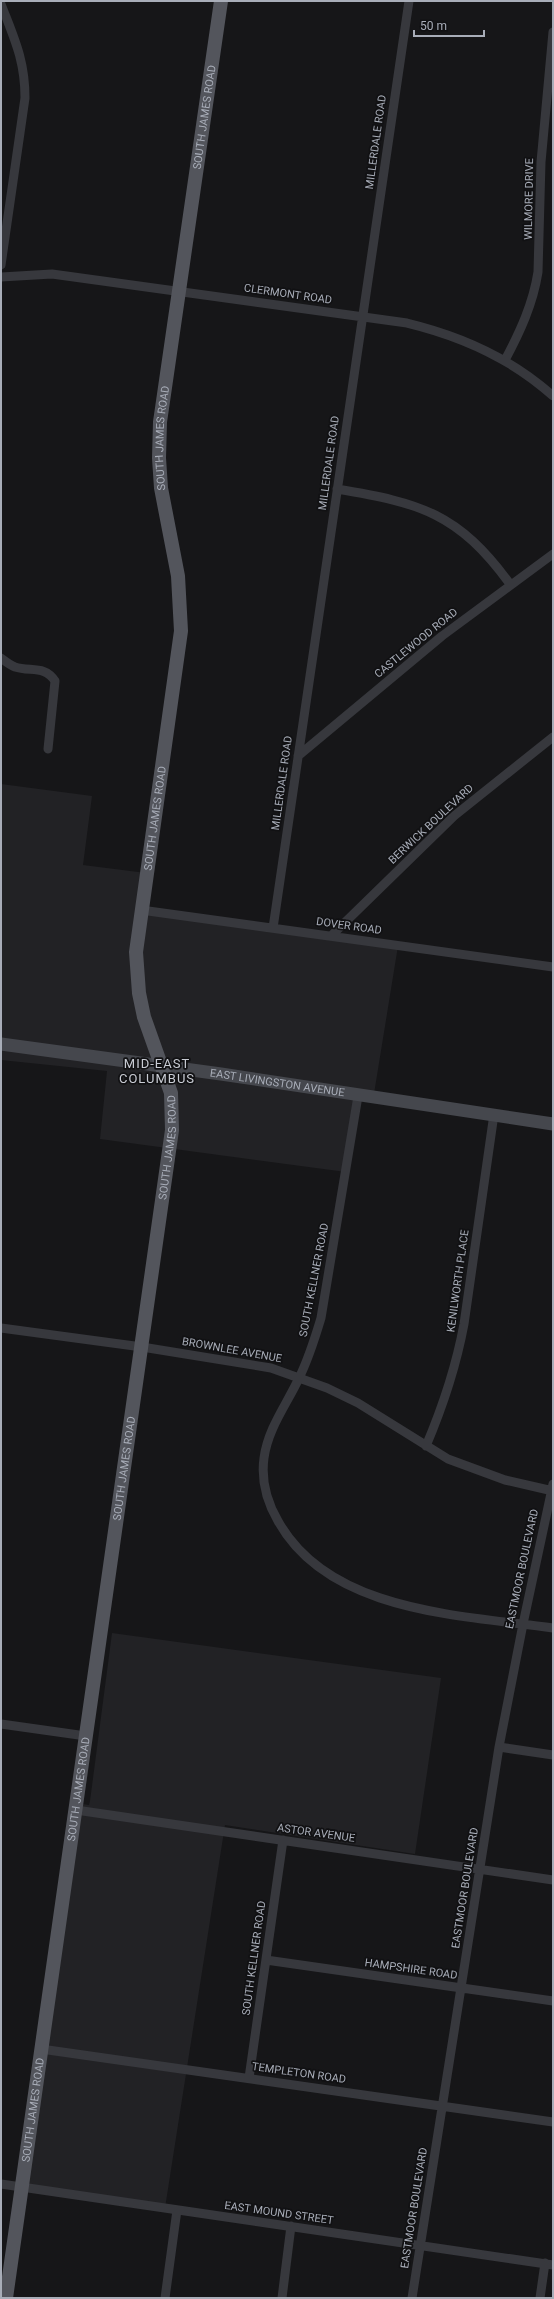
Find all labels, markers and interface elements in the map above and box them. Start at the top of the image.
scale bar [414,12,484,38]
text: 50 m [420,19,447,33]
street label: SOUTH JAMES ROAD [190,64,218,170]
street label: MILLERDALE ROAD [363,94,389,190]
street label: WILMORE DRIVE [522,158,536,240]
street label: CLERMONT ROAD [243,281,333,307]
street label: SOUTH JAMES ROAD [152,385,172,491]
street label: MILLERDALE ROAD [316,415,342,511]
street label: CASTLEWOOD ROAD [372,606,460,680]
street label: MILLERDALE ROAD [269,735,295,831]
street label: SOUTH JAMES ROAD [141,765,168,871]
street label: BERWICK BOULEVARD [386,781,476,867]
street label: DOVER ROAD [315,915,383,937]
district label: MID-EAST COLUMBUS [119,1056,195,1086]
street label: EAST LIVINGSTON AVENUE [209,1066,345,1099]
street label: SOUTH JAMES ROAD [156,1095,179,1201]
street label: SOUTH KELLNER ROAD [297,1222,331,1338]
street label: KENILWORTH PLACE [444,1229,472,1333]
street label: BROWNLEE AVENUE [181,1335,283,1365]
street label: SOUTH JAMES ROAD [110,1415,138,1521]
street label: EASTMOOR BOULEVARD [503,1508,541,1630]
street label: SOUTH JAMES ROAD [64,1736,92,1842]
street label: ASTOR AVENUE [276,1821,356,1845]
street label: EASTMOOR BOULEVARD [449,1827,481,1949]
street label: SOUTH KELLNER ROAD [240,1900,268,2016]
street label: HAMPSHIRE ROAD [364,1956,458,1982]
street label: SOUTH JAMES ROAD [19,2057,47,2163]
street label: TEMPLETON ROAD [251,2060,347,2086]
street label: EASTMOOR BOULEVARD [398,2147,430,2269]
street label: EAST MOUND STREET [224,2199,335,2227]

